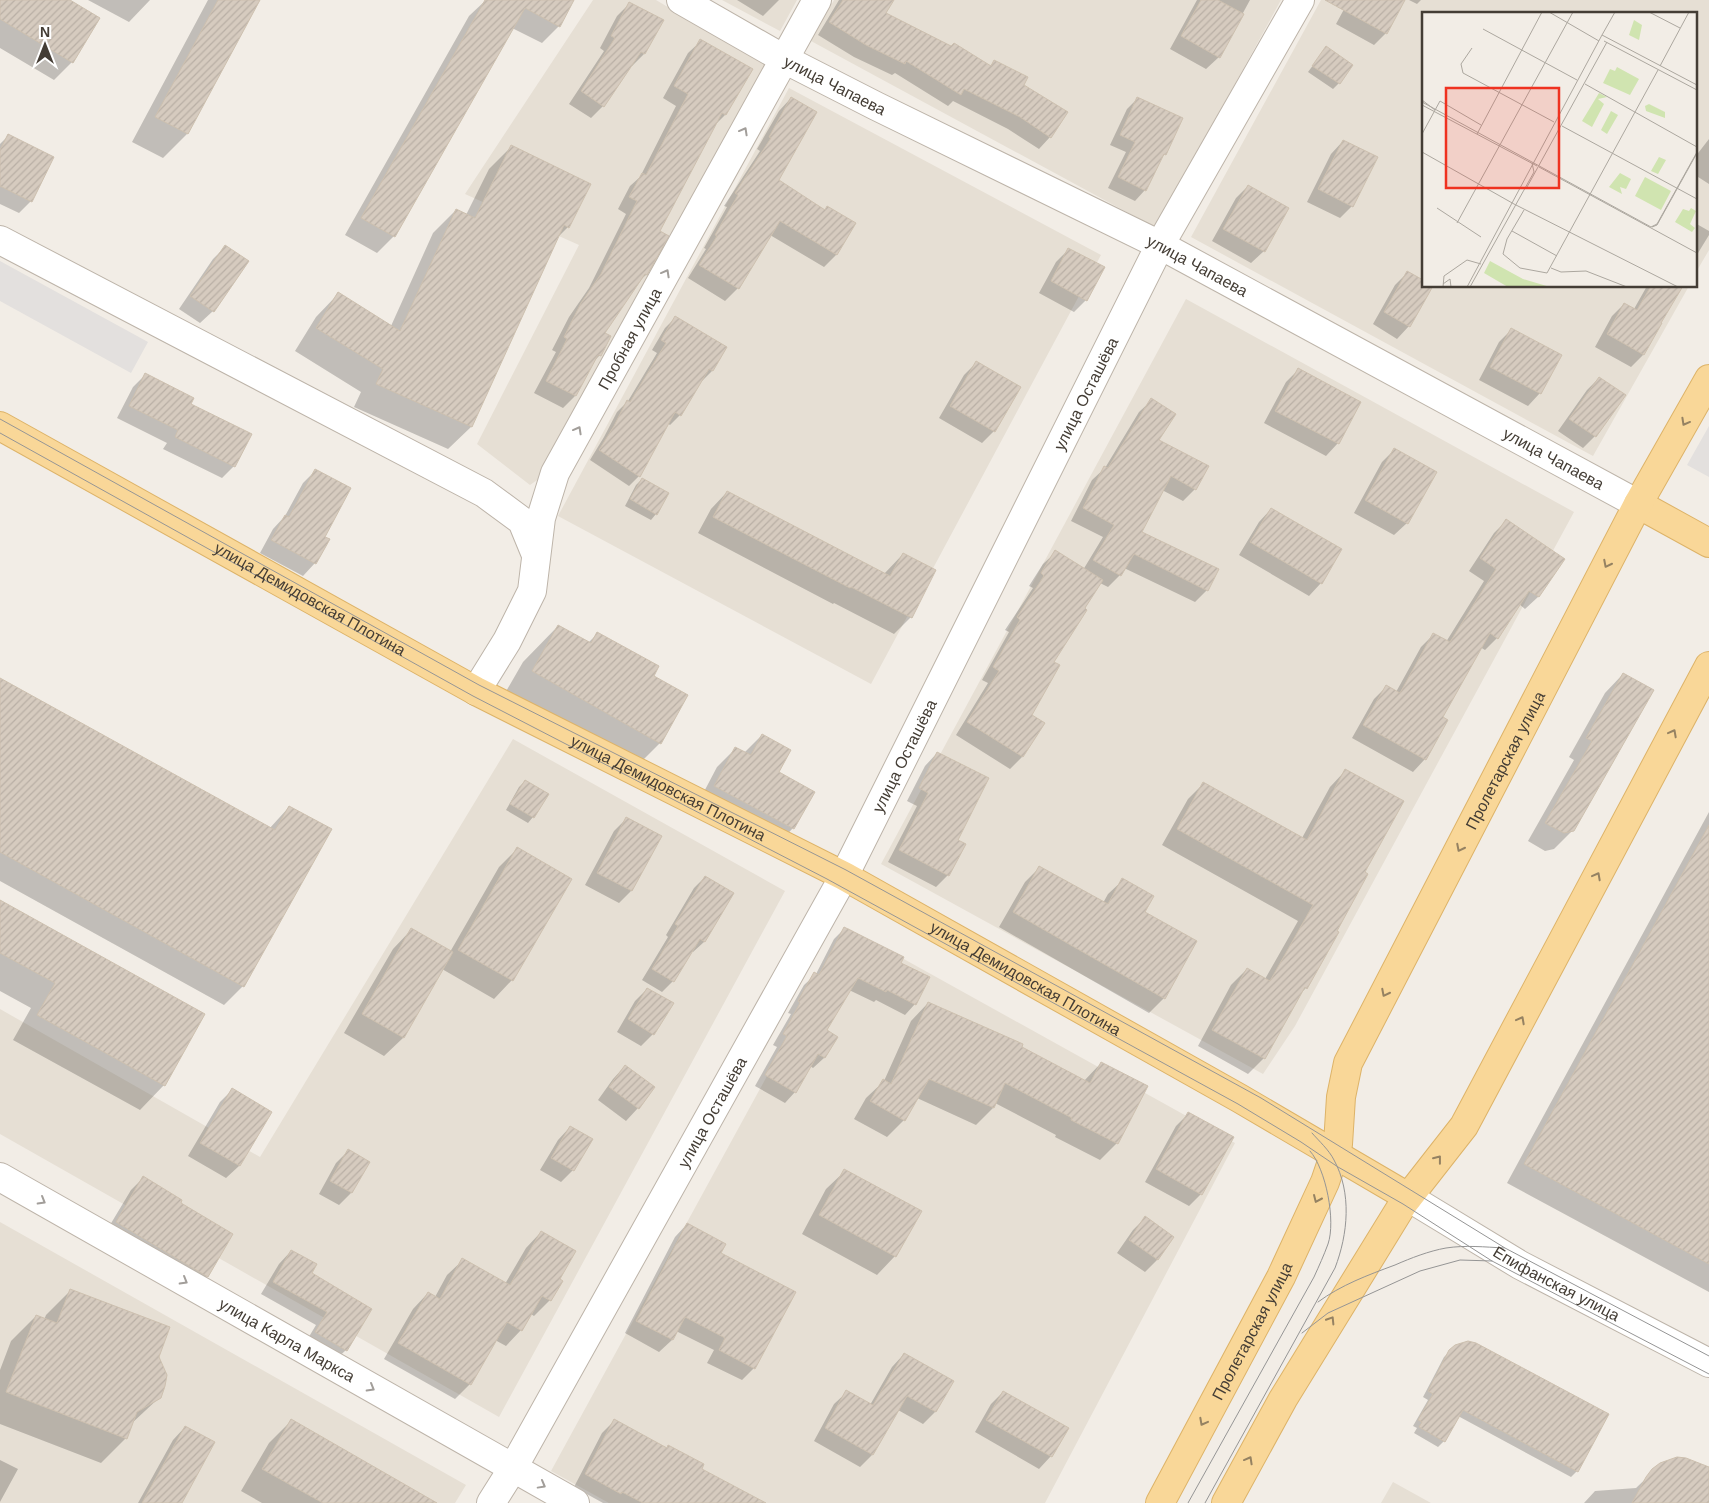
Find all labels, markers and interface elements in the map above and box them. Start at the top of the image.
inset map [1422,12,1696,288]
north arrow [20,20,70,70]
text: N [40,24,50,40]
street label: улица Чапаева [781,52,889,118]
one-way arrow [738,127,748,136]
street label: улица Чапаева [1145,232,1251,300]
one-way arrow [659,269,669,278]
street label: Пробная улица [595,285,664,392]
street label: улица Осташёва [1050,334,1121,453]
one-way arrow [1682,416,1692,425]
street label: улица Чапаева [1501,424,1607,492]
one-way arrow [572,427,582,436]
street label: улица Демидовская Плотина [212,539,409,659]
one-way arrow [1603,559,1613,568]
street label: Пролетарская улица [1462,688,1548,832]
street label: улица Осташёва [869,697,940,815]
one-way arrow [1667,729,1677,738]
street label: улица Демидовская Плотина [568,732,769,844]
one-way arrow [1456,843,1466,852]
one-way arrow [1591,873,1601,882]
street label: улица Демидовская Плотина [927,918,1124,1038]
one-way arrow [1381,987,1391,996]
one-way arrow [1514,1016,1524,1025]
street label: улица Осташёва [674,1054,750,1170]
one-way arrow [1432,1155,1441,1165]
one-way arrow [1313,1194,1323,1203]
one-way arrow [37,1195,46,1205]
street label: Епифанская улица [1491,1243,1623,1324]
street label: Пролетарская улица [1208,1260,1295,1403]
one-way arrow [178,1275,187,1285]
street label: улица Карла Маркса [216,1295,358,1385]
one-way arrow [1325,1317,1335,1326]
one-way arrow [365,1381,374,1391]
one-way arrow [1199,1416,1209,1425]
one-way arrow [1243,1457,1253,1466]
one-way arrow [537,1479,546,1489]

